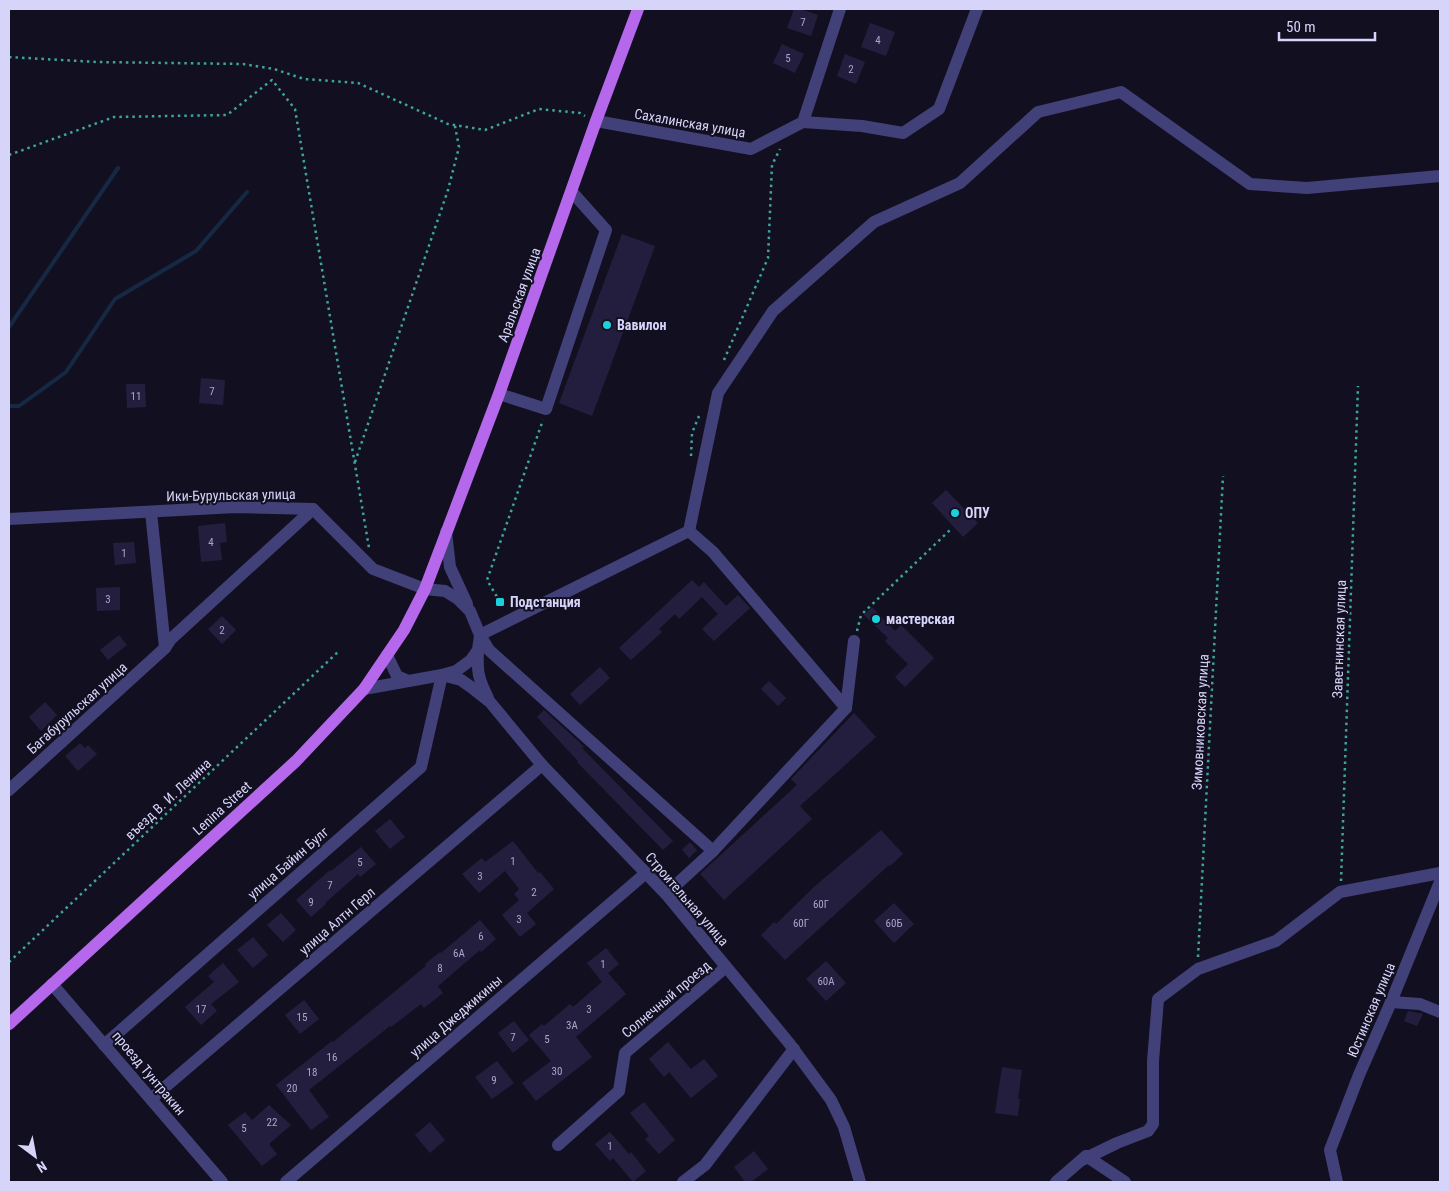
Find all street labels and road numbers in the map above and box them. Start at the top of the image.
street label: Сахалинская улица [633,105,747,141]
street label: Аральская улица [495,246,543,344]
street label: Ики-Бурульская улица [166,486,296,504]
street label: Заветнинская улица [1329,579,1349,699]
street label: Зимовниковская улица [1188,654,1212,790]
street label: Багабурульская улица [24,659,130,757]
street label: въезд В. И. Ленина [122,755,214,843]
street label: Lenina Street [190,778,254,838]
street label: улица Байин Булг [244,824,332,902]
street label: Строительная улица [642,849,732,949]
street label: улица Алтн Герл [296,884,378,958]
street label: Солнечный проезд [618,957,714,1041]
street label: Юстинская улица [1344,960,1398,1060]
street label: улица Джеджикины [407,972,505,1060]
street label: проезд Тунтракин [109,1028,189,1118]

